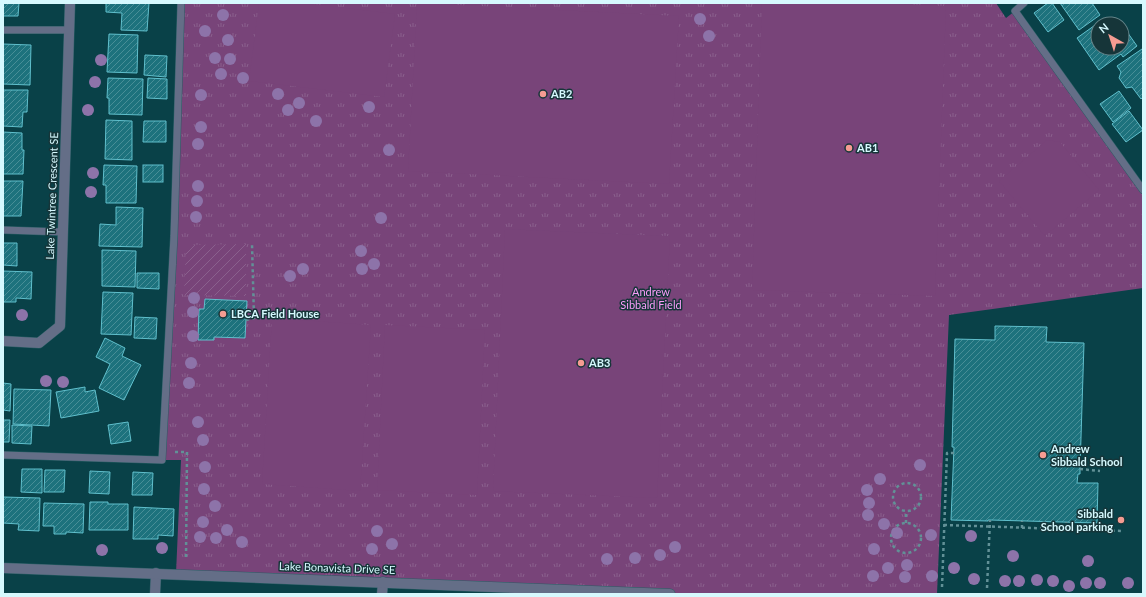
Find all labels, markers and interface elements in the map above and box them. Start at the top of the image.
north arrow [1090,16,1130,56]
text: N [1096,20,1111,36]
place label: AB2 [550,87,572,100]
marker: AB2 [538,89,548,99]
street label: Lake Twintree Crescent SE [43,132,60,260]
place label: AB1 [856,141,878,154]
marker: AB1 [844,143,854,153]
park label: Andrew Sibbald Field [620,285,682,311]
place label: LBCA Field House [231,307,319,320]
marker: LBCA Field House [218,309,228,319]
place label: AB3 [588,356,610,369]
marker: AB3 [576,358,586,368]
place label: Andrew Sibbald School [1050,442,1123,468]
marker: Andrew Sibbald School [1038,450,1048,460]
place label: Sibbald School parking [1041,507,1113,533]
marker: Sibbald School parking [1116,515,1126,525]
street label: Lake Bonavista Drive SE [279,559,395,576]

